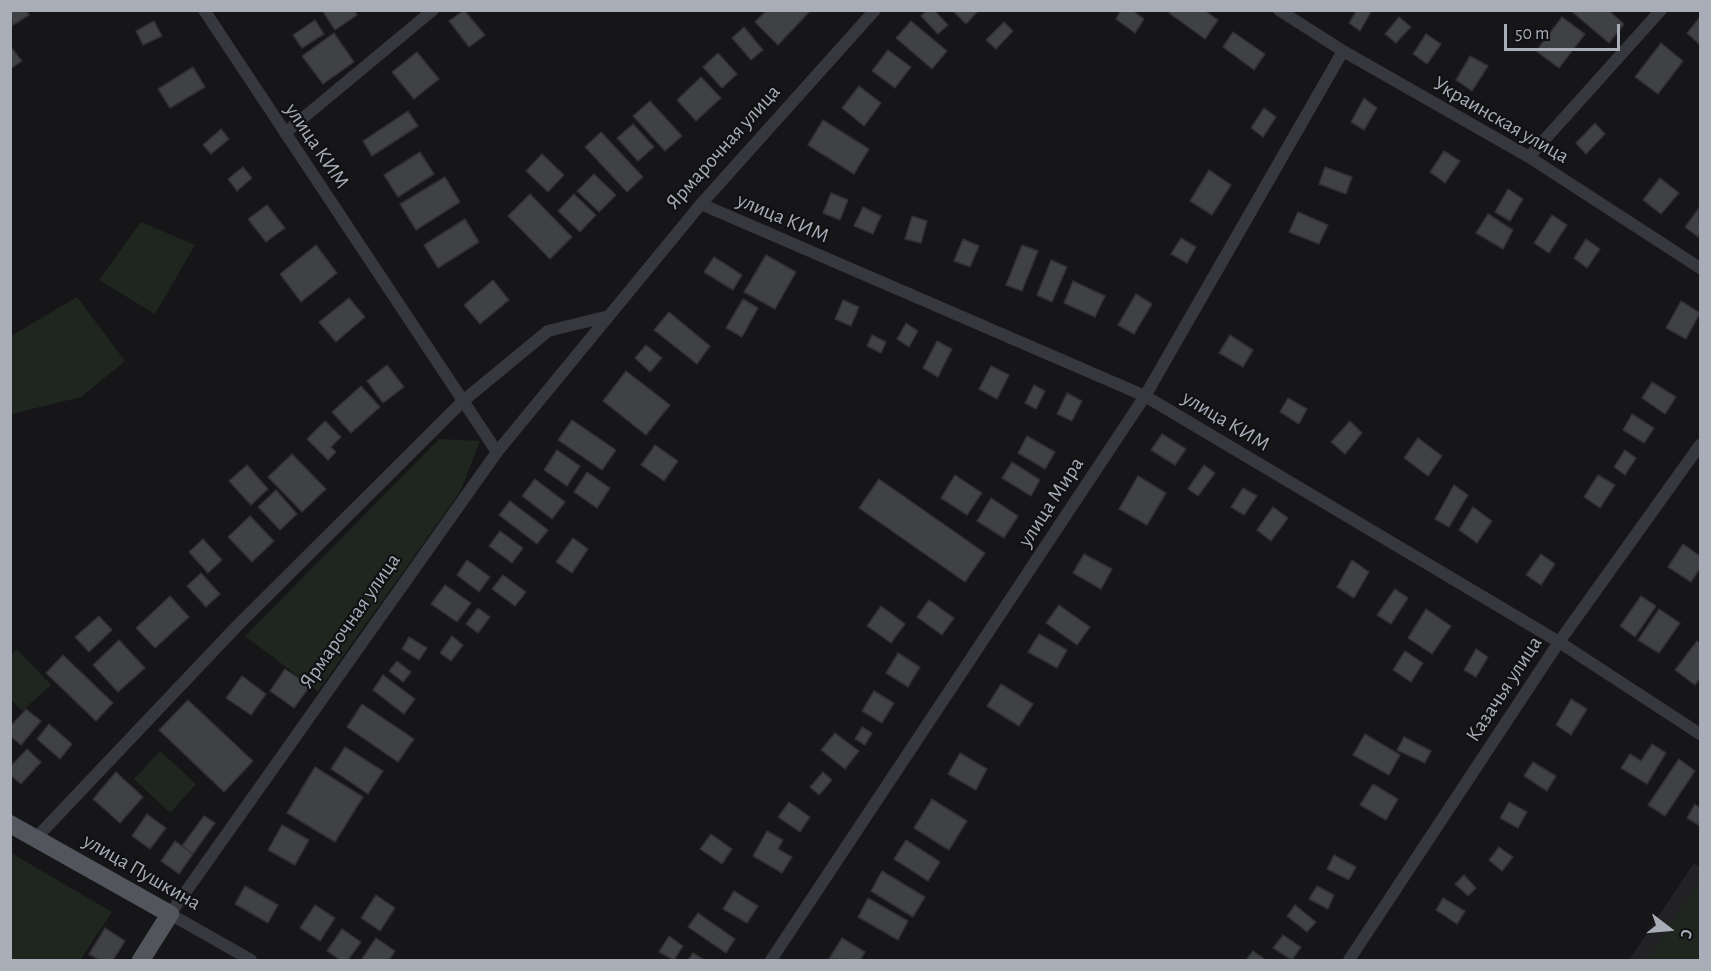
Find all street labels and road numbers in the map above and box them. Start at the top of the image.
street label: Украинская улица [1429,71,1573,169]
street label: Ярмарочная улица [660,79,786,215]
street label: улица КИМ [279,98,355,194]
street label: улица КИМ [733,187,833,249]
street label: улица КИМ [1178,385,1274,457]
street label: улица Мира [1013,452,1089,552]
street label: Ярмарочная улица [294,549,406,693]
street label: Казачья улица [1460,631,1548,747]
street label: улица Пушкина [79,828,205,916]

